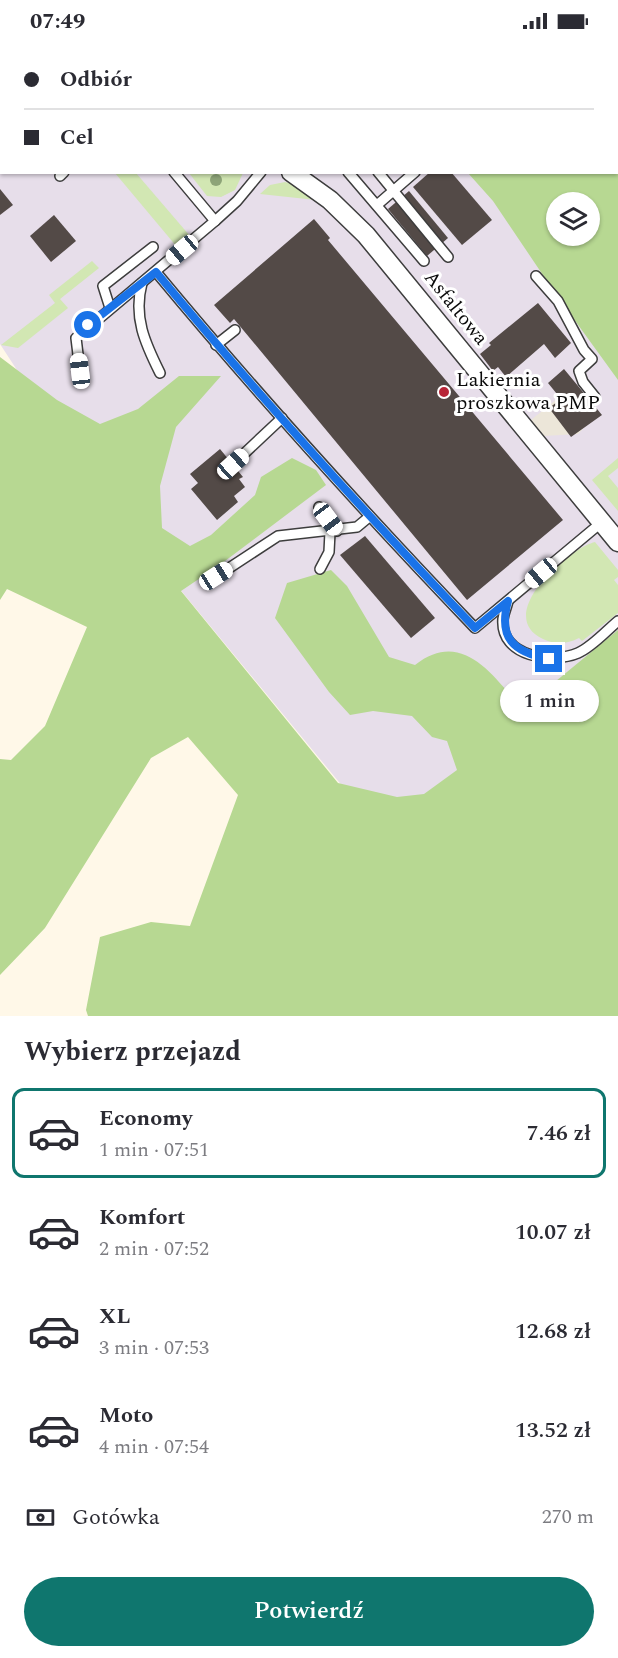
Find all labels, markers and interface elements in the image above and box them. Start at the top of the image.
text: 07:49 [30,5,85,38]
text: Odbiór [60,63,132,96]
text: Cel [60,121,94,154]
map controls [546,192,600,246]
button: layers [546,192,600,246]
car [162,232,202,268]
street label: Asfaltowa [416,264,496,352]
route start [74,311,101,338]
car [69,352,91,390]
place label: Lakiernia proszkowa PMP [456,365,600,418]
marker: Lakiernia proszkowa PMP [437,385,451,399]
car [214,445,252,483]
car [310,499,346,539]
car [521,555,561,591]
car [196,559,236,593]
route end [535,645,562,672]
callout: 1 min [500,680,598,722]
text: 1 min [524,686,575,716]
text: Wybierz przejazd [24,1031,241,1073]
text: Economy [99,1102,192,1135]
icon: car [27,1106,81,1160]
text: 7.46 zł [527,1117,591,1150]
text: 1 min · 07:51 [99,1135,209,1165]
text: Komfort [99,1201,185,1234]
icon: car [27,1205,81,1259]
text: 10.07 zł [515,1216,591,1249]
text: 2 min · 07:52 [99,1234,209,1264]
text: XL [99,1300,130,1333]
icon: car [27,1304,81,1358]
text: 12.68 zł [515,1315,591,1348]
text: 3 min · 07:53 [99,1333,209,1363]
text: Moto [99,1399,153,1432]
icon: car [27,1403,81,1457]
text: 13.52 zł [515,1414,591,1447]
text: 4 min · 07:54 [99,1432,209,1462]
icon: cash [24,1501,57,1534]
text: Gotówka [72,1501,160,1534]
text: 270 m [542,1502,594,1532]
button: Potwierdź [24,1577,594,1646]

